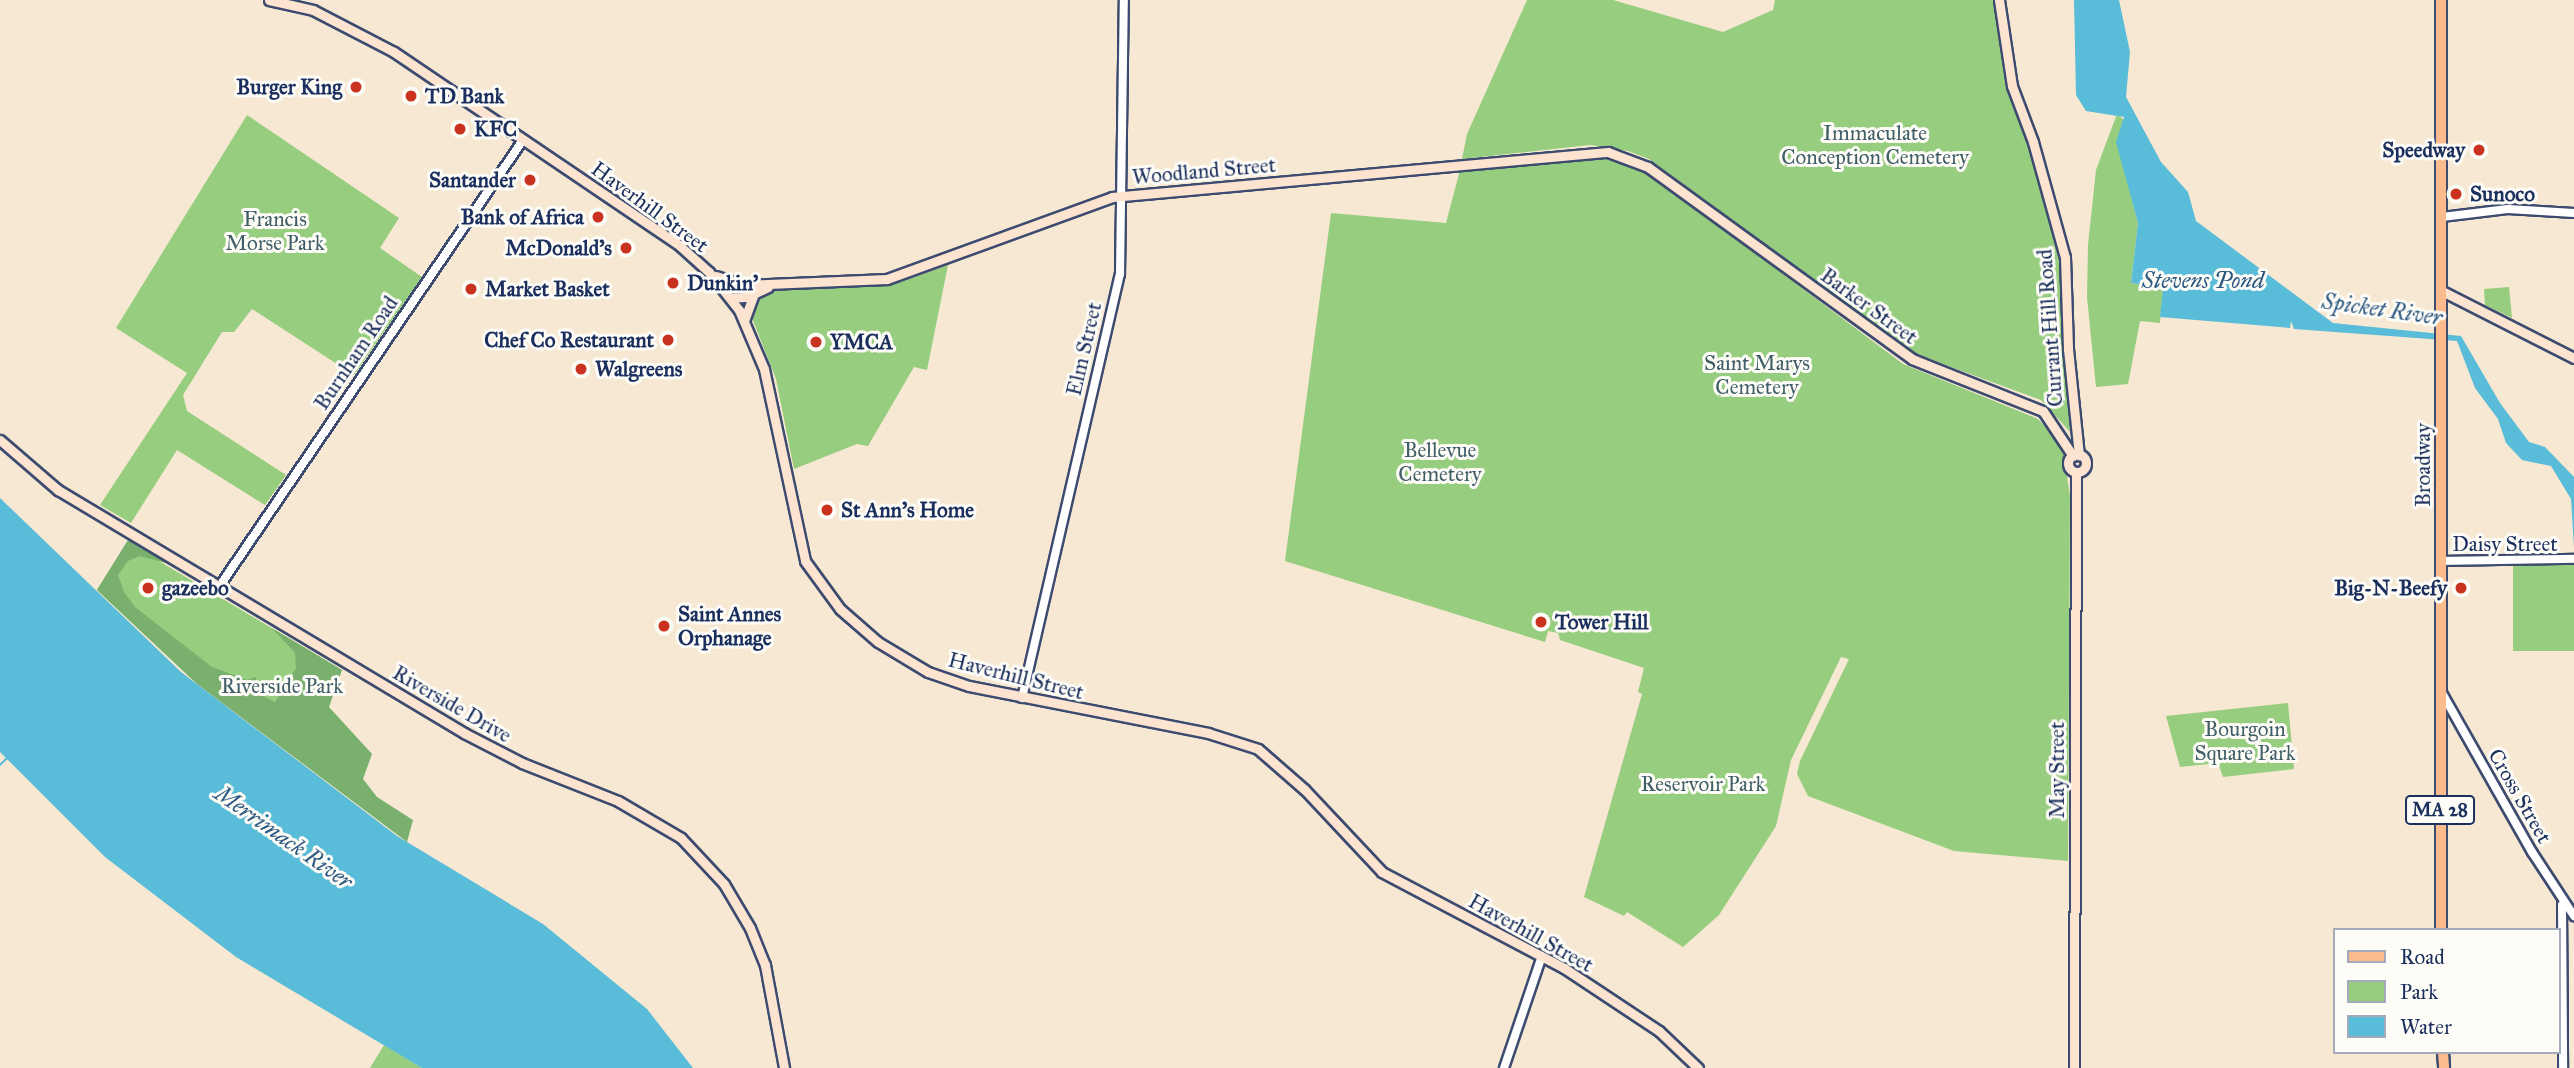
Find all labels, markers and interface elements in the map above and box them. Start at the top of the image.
place label: Burger King [236,74,342,100]
marker: Burger King [348,79,364,95]
place label: TD Bank [425,83,504,109]
marker: TD Bank [403,88,419,104]
place label: KFC [474,116,517,142]
park label: Immaculate Conception Cemetery [1781,120,1969,170]
marker: KFC [452,121,468,137]
place label: Speedway [2382,137,2465,163]
marker: Speedway [2471,142,2487,158]
street label: Woodland Street [1131,152,1277,190]
street label: Haverhill Street [587,156,713,258]
place label: Santander [429,167,516,193]
marker: Santander [522,172,538,188]
place label: Sunoco [2470,181,2535,207]
marker: Sunoco [2448,186,2464,202]
place label: Bank of Africa [461,204,584,230]
park label: Francis Morse Park [226,206,324,256]
marker: Bank of Africa [590,209,606,225]
place label: McDonald's [505,235,612,261]
marker: McDonald's [618,240,634,256]
street label: Currant Hill Road [2032,248,2068,408]
street label: Barker Street [1816,262,1922,350]
water label: Stevens Pond [2142,266,2264,294]
place label: Dunkin' [687,270,758,296]
marker: Dunkin' [665,275,681,291]
place label: Market Basket [485,276,610,302]
marker: Market Basket [463,281,479,297]
water label: Spicket River [2320,287,2444,331]
street label: Burnham Road [309,291,403,415]
street label: Elm Street [1061,300,1107,398]
place label: Chef Co Restaurant [484,327,654,353]
place label: YMCA [830,329,893,355]
marker: Chef Co Restaurant [660,332,676,348]
marker: YMCA [808,334,824,350]
park label: Saint Marys Cemetery [1704,350,1810,400]
place label: Walgreens [595,356,683,382]
marker: Walgreens [573,361,589,377]
street label: Broadway [2410,423,2436,507]
park label: Bellevue Cemetery [1398,437,1482,487]
place label: St Ann's Home [841,497,974,523]
marker: St Ann's Home [819,502,835,518]
street label: Daisy Street [2452,531,2558,557]
place label: gazeebo [162,575,229,601]
place label: Big-N-Beefy [2334,575,2447,601]
marker: gazeebo [140,580,156,596]
marker: Big-N-Beefy [2453,580,2469,596]
place label: Saint Annes Orphanage [678,601,781,651]
place label: Tower Hill [1555,609,1648,635]
marker: Tower Hill [1533,614,1549,630]
marker: Saint Annes Orphanage [656,618,672,634]
street label: Haverhill Street [946,647,1086,705]
street label: Riverside Drive [388,660,516,748]
park label: Riverside Park [221,673,343,699]
park label: Bourgoin Square Park [2194,716,2296,766]
street label: May Street [2044,722,2070,818]
street label: Cross Street [2483,744,2557,848]
park label: Reservoir Park [1641,771,1765,797]
water label: Merrimack River [210,779,358,895]
road number: MA 28 [2405,794,2475,825]
street label: Haverhill Street [1464,888,1598,978]
legend [2332,928,2560,1054]
text: Road [2400,944,2445,970]
text: Park [2400,979,2438,1005]
text: Water [2400,1014,2452,1040]

